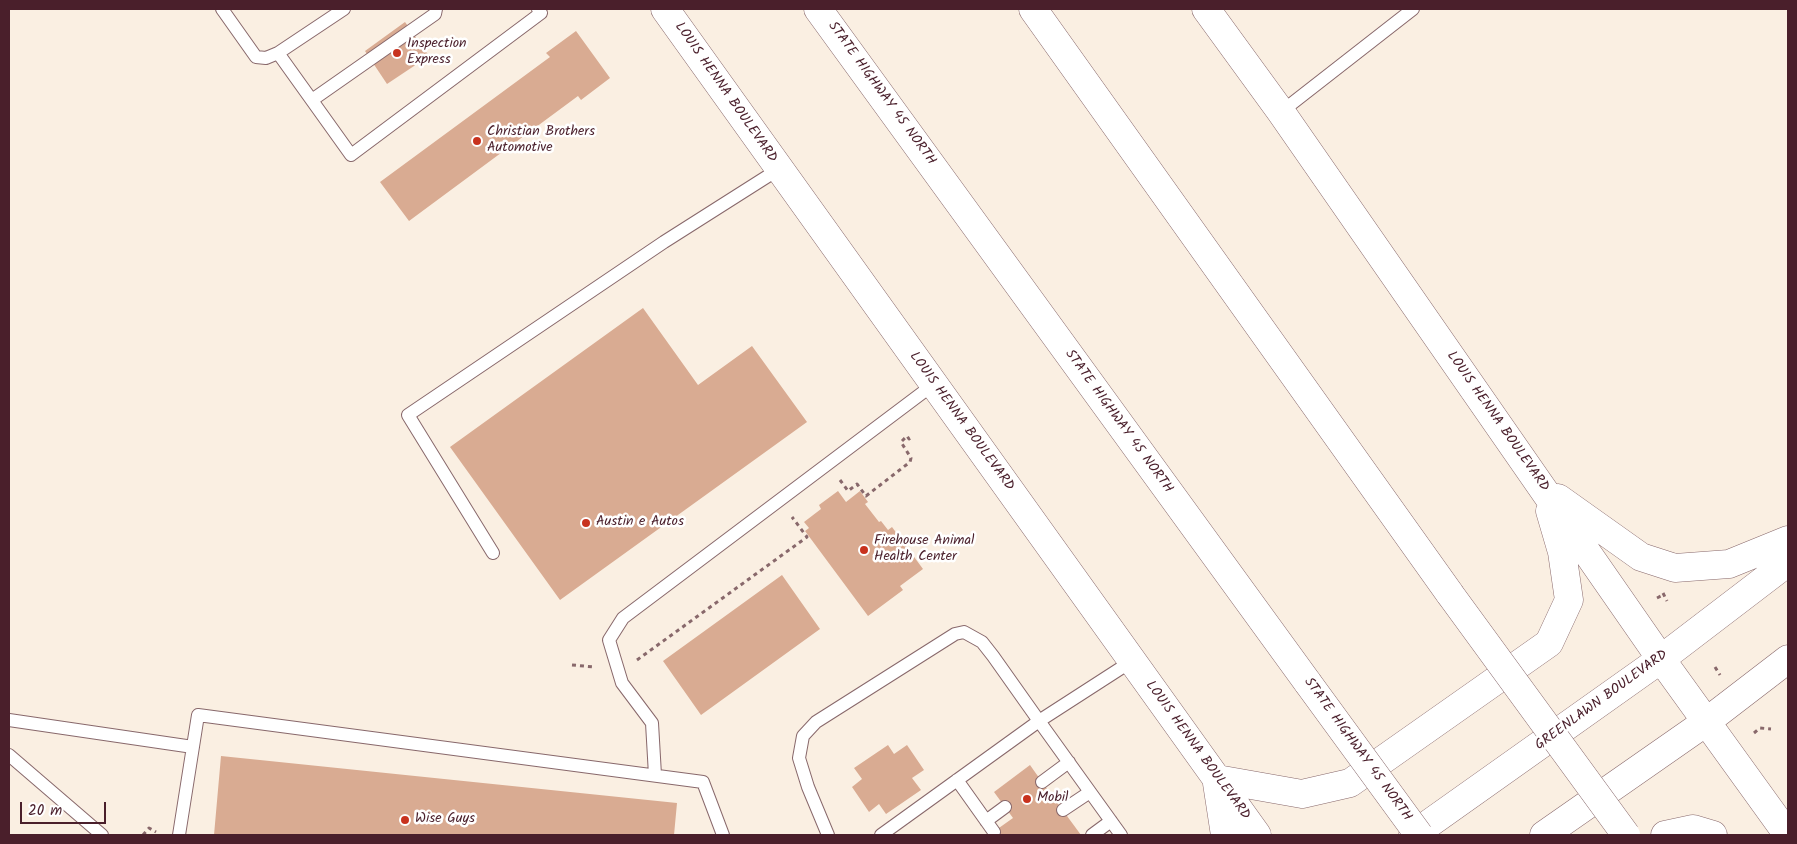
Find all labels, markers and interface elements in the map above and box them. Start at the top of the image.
street label: STATE HIGHWAY 45 NORTH [823,19,939,169]
street label: LOUIS HENNA BOULEVARD [670,20,780,166]
place label: Inspection Express [407,37,467,70]
marker: Inspection Express [391,47,403,59]
place label: Christian Brothers Automotive [487,125,595,158]
marker: Christian Brothers Automotive [471,135,483,147]
street label: STATE HIGHWAY 45 NORTH [1060,347,1176,497]
street label: LOUIS HENNA BOULEVARD [905,349,1017,495]
street label: LOUIS HENNA BOULEVARD [1442,349,1552,495]
place label: Austin e Autos [596,515,684,531]
marker: Austin e Autos [580,517,592,529]
place label: Firehouse Animal Health Center [874,534,974,566]
marker: Firehouse Animal Health Center [858,544,870,556]
street label: GREENLAWN BOULEVARD [1532,647,1672,755]
street label: STATE HIGHWAY 45 NORTH [1299,675,1415,825]
street label: LOUIS HENNA BOULEVARD [1141,678,1253,824]
place label: Mobil [1037,791,1068,807]
scale bar [22,792,109,824]
marker: Mobil [1021,793,1033,805]
text: 20 m [28,799,62,823]
place label: Wise Guys [415,812,475,828]
marker: Wise Guys [399,814,411,826]

